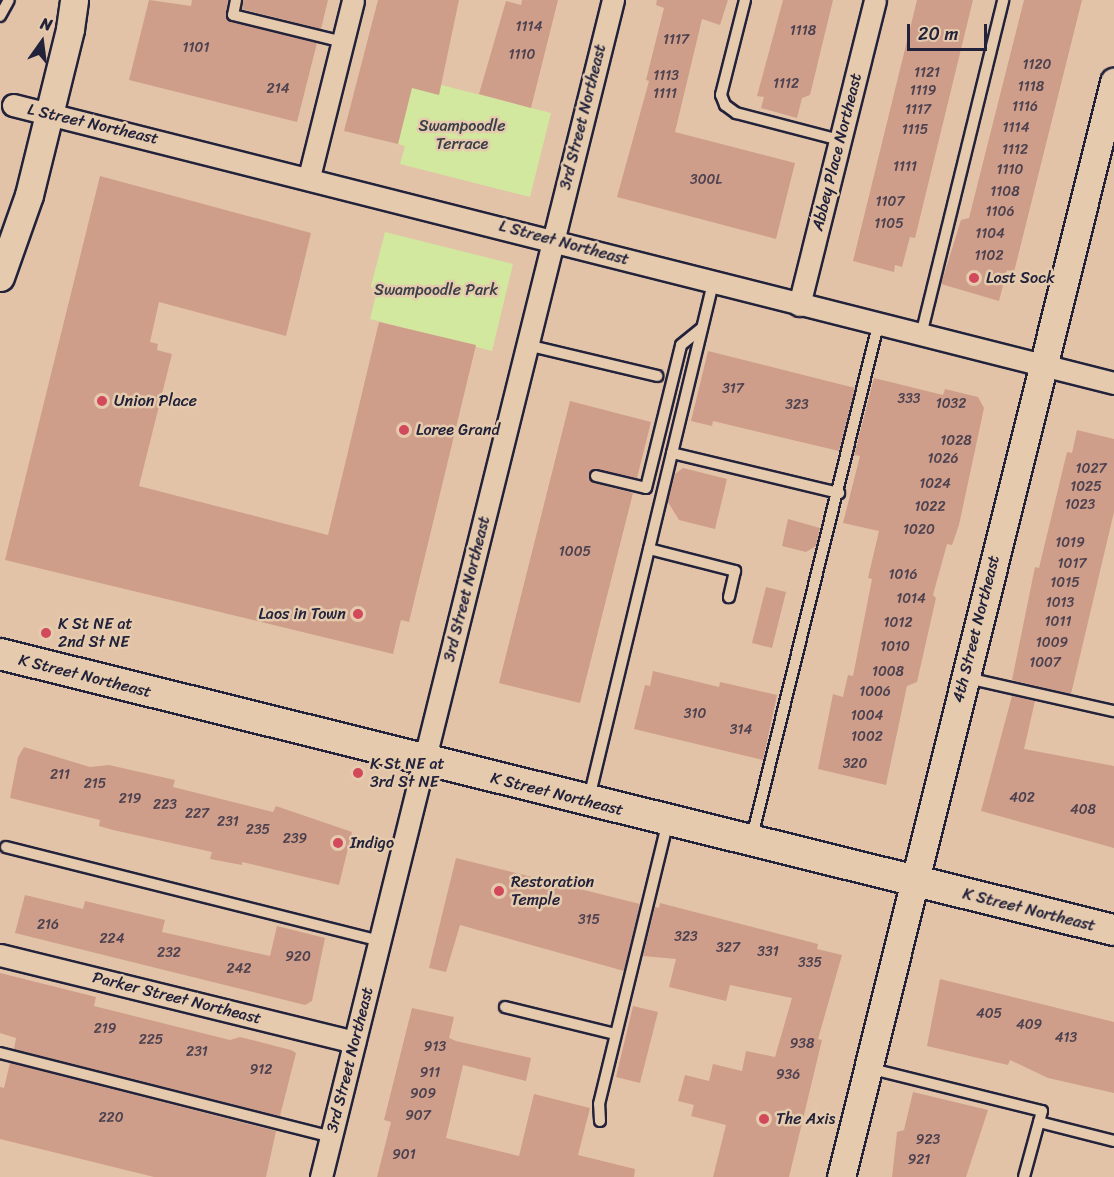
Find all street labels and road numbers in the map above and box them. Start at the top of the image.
street label: 3rd Street Northeast [555,42,611,192]
street label: Abbey Place Northeast [808,71,866,233]
street label: L Street Northeast [26,100,160,148]
street label: L Street Northeast [497,216,631,270]
street label: 3rd Street Northeast [439,514,495,664]
street label: 4th Street Northeast [948,553,1004,705]
street label: K Street Northeast [17,650,153,702]
street label: K Street Northeast [489,768,625,820]
street label: K Street Northeast [961,884,1097,936]
street label: Parker Street Northeast [90,968,264,1028]
street label: 3rd Street Northeast [322,985,378,1135]

